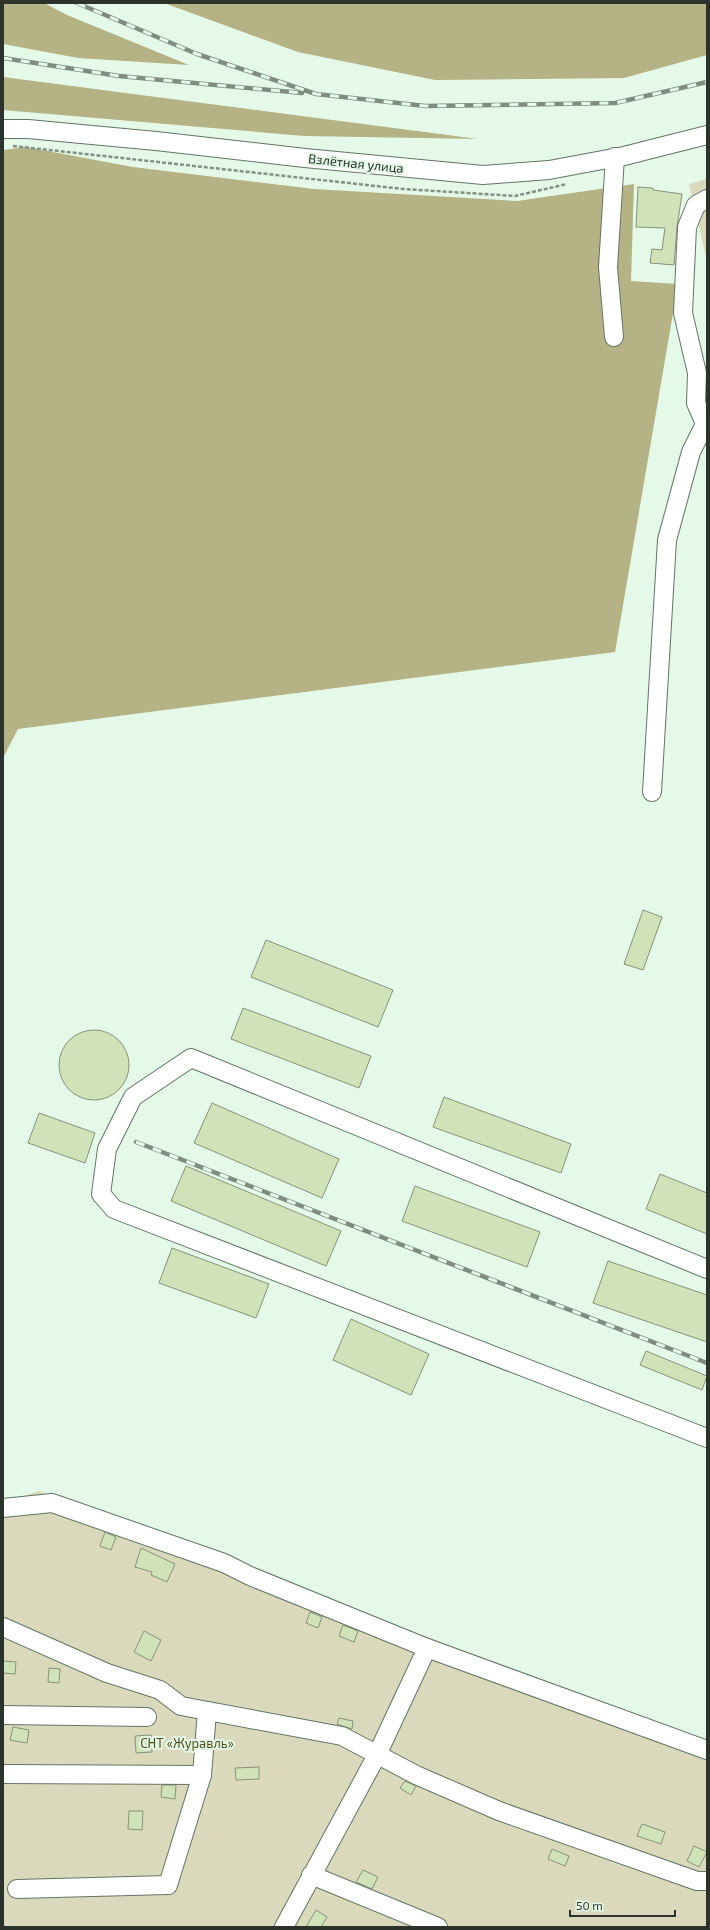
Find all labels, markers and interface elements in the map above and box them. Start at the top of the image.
street label: Взлётная улица [307,150,405,176]
park label: СНТ «Журавль» [140,1735,234,1751]
scale bar [570,1892,675,1918]
text: 50 m [576,1898,603,1912]

